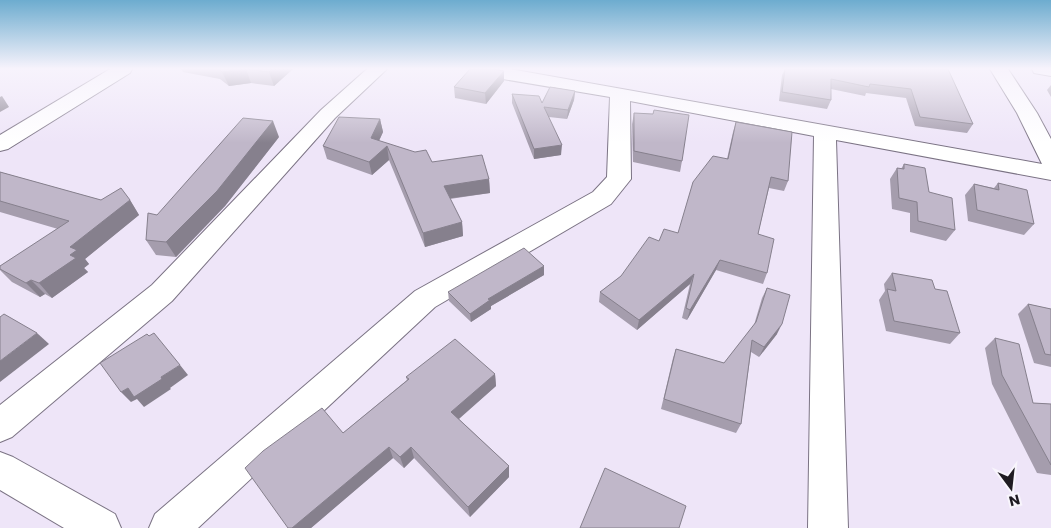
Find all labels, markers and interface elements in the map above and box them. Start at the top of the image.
north arrow [986,463,1036,513]
text: N [1007,490,1022,512]

